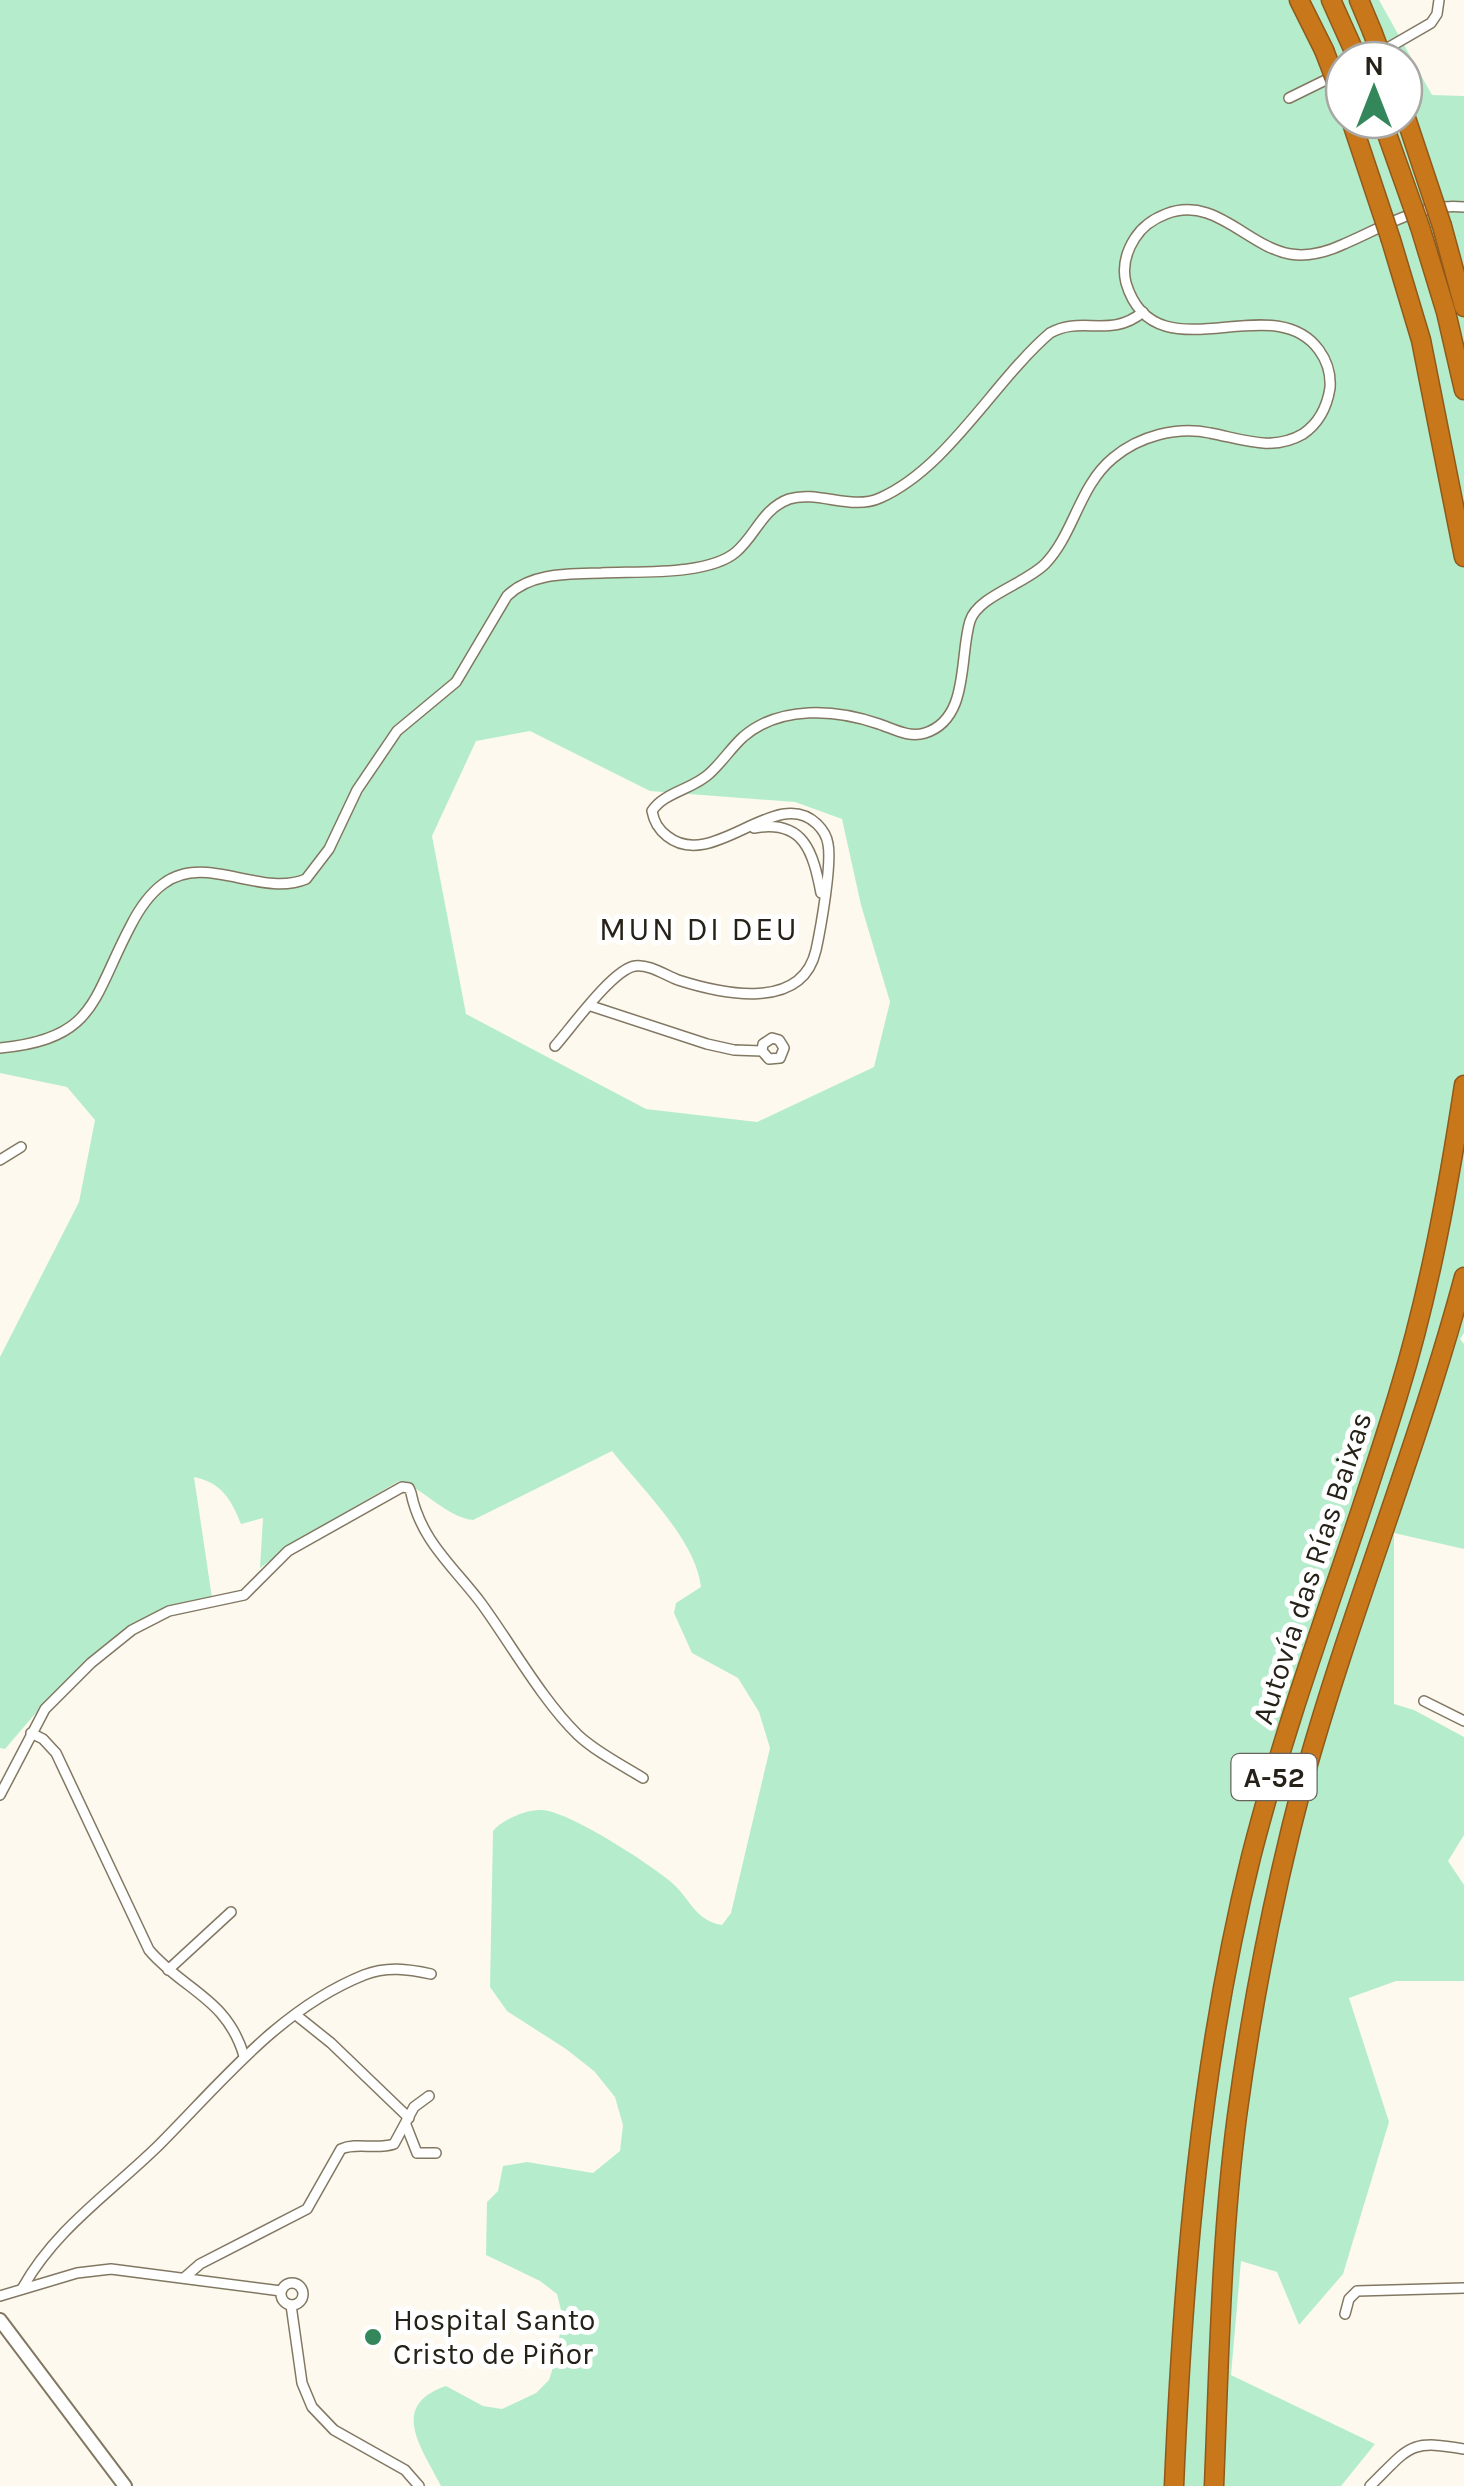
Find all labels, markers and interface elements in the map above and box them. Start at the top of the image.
north arrow [1324,40,1424,140]
text: N [1364,49,1384,82]
district label: MUN DI DEU [599,911,799,948]
street label: Autovía das Rías Baixas [1244,1407,1380,1729]
road number: A-52 [1232,1754,1316,1800]
place label: Hospital Santo Cristo de Piñor [393,2302,595,2372]
marker: Hospital Santo Cristo de Piñor [362,2326,384,2348]

